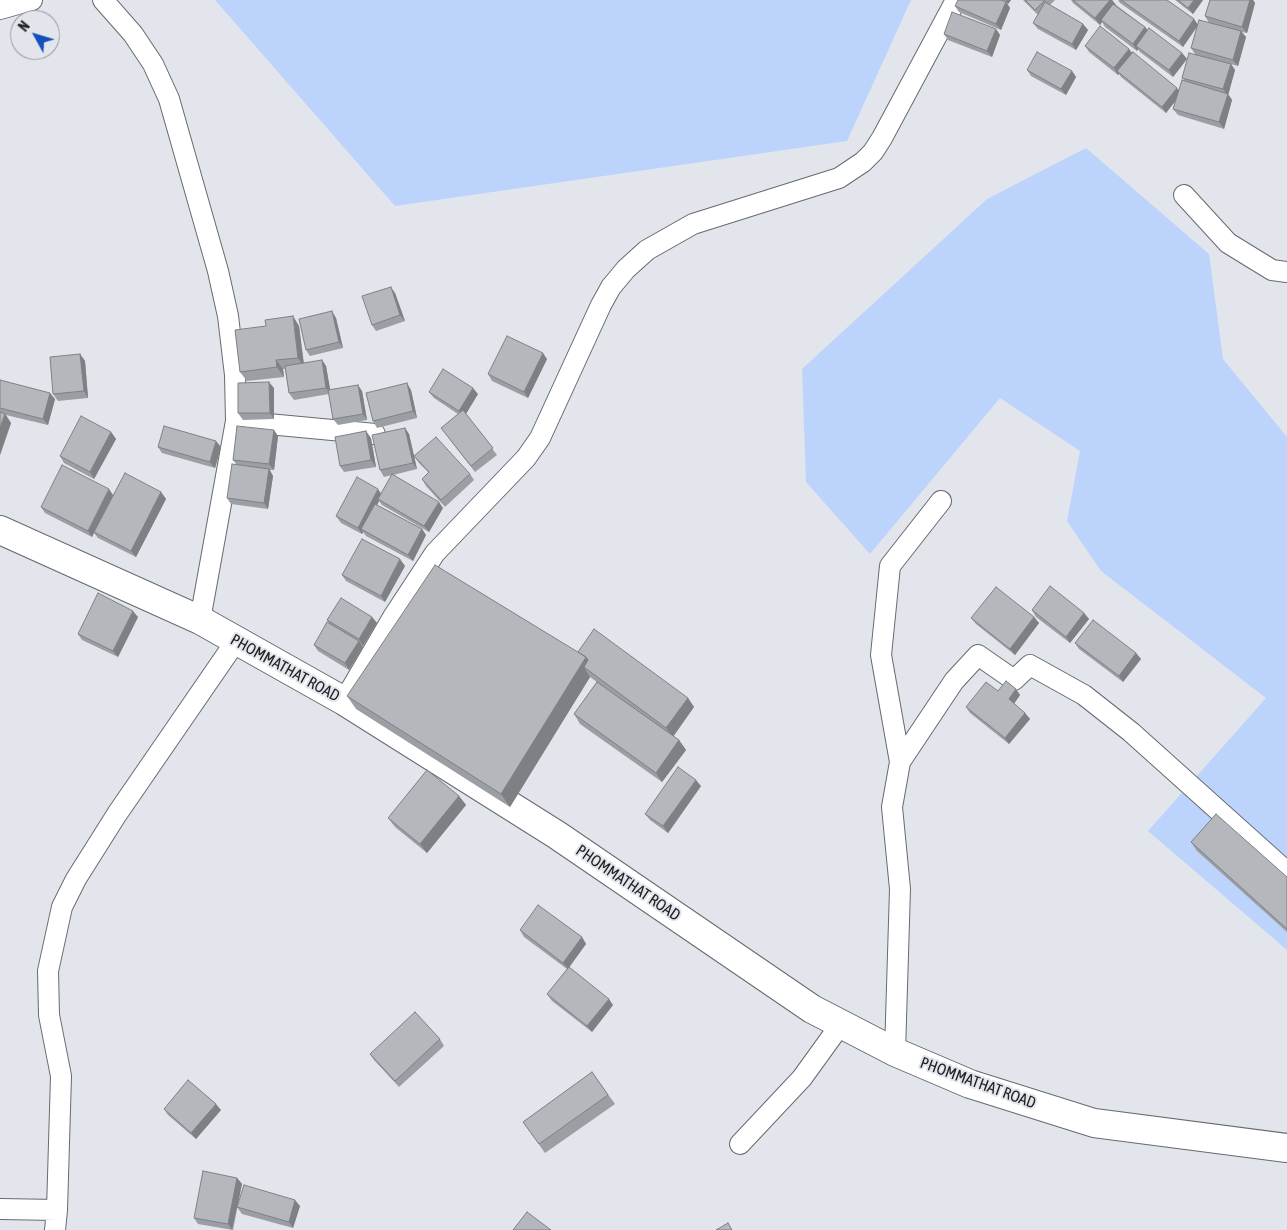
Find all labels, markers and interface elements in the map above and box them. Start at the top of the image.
north arrow [10,10,60,60]
text: N [15,18,33,34]
street label: PHOMMATHAT ROAD [227,630,343,706]
street label: PHOMMATHAT ROAD [572,841,684,925]
street label: PHOMMATHAT ROAD [917,1053,1039,1113]

